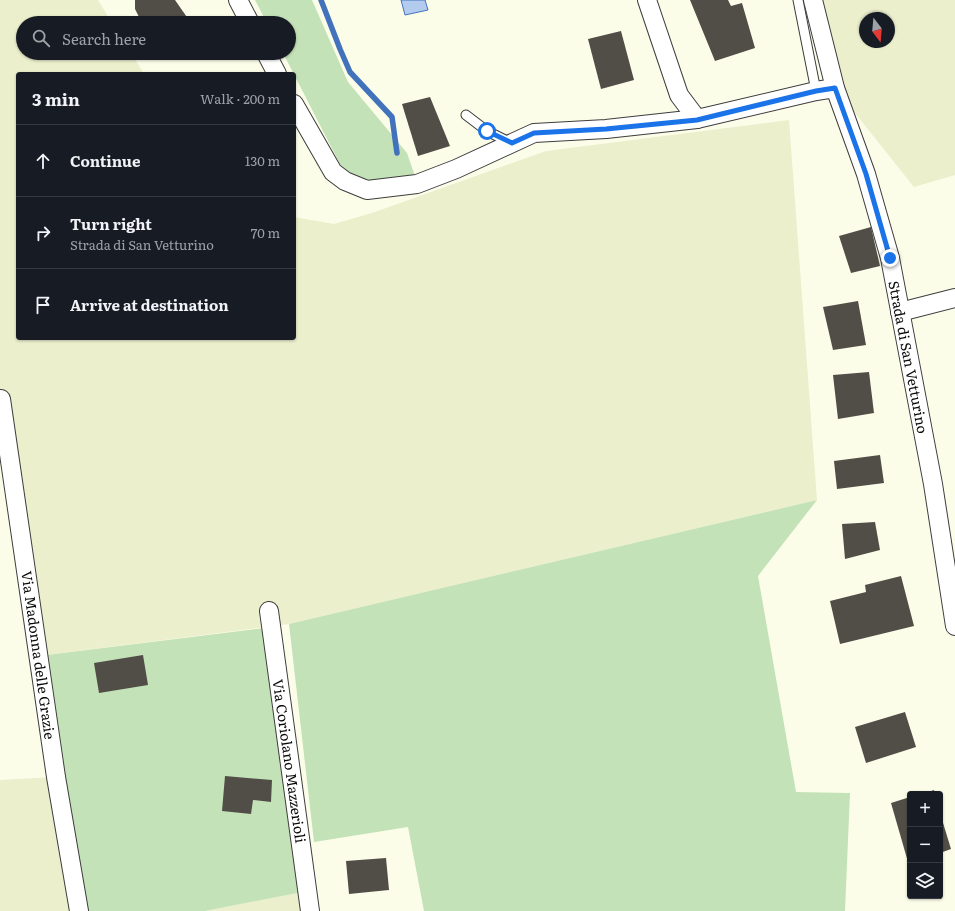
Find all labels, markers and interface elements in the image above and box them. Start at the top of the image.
north arrow [859,12,895,48]
search box [16,16,296,60]
icon: search [30,27,52,49]
text: Search here [62,27,146,50]
text: 3 min [32,86,80,111]
text: Walk · 200 m [200,89,280,108]
route start [478,122,496,140]
text: Continue [70,149,140,172]
icon: ahead [32,150,54,172]
text: 130 m [245,151,280,170]
text: Turn right [70,212,152,235]
icon: right [32,222,54,244]
text: 70 m [251,223,280,242]
text: Strada di San Vetturino [70,235,214,254]
route end [881,249,899,267]
street label: Strada di San Vetturino [884,279,934,435]
text: Arrive at destination [70,293,229,316]
icon: arrive [32,294,54,316]
street label: Via Madonna delle Grazie [17,570,61,740]
street label: Via Coriolano Mazzerioli [269,678,311,845]
map controls [907,791,943,899]
button: + [907,791,943,827]
button: − [907,827,943,863]
button: layers [907,863,943,899]

